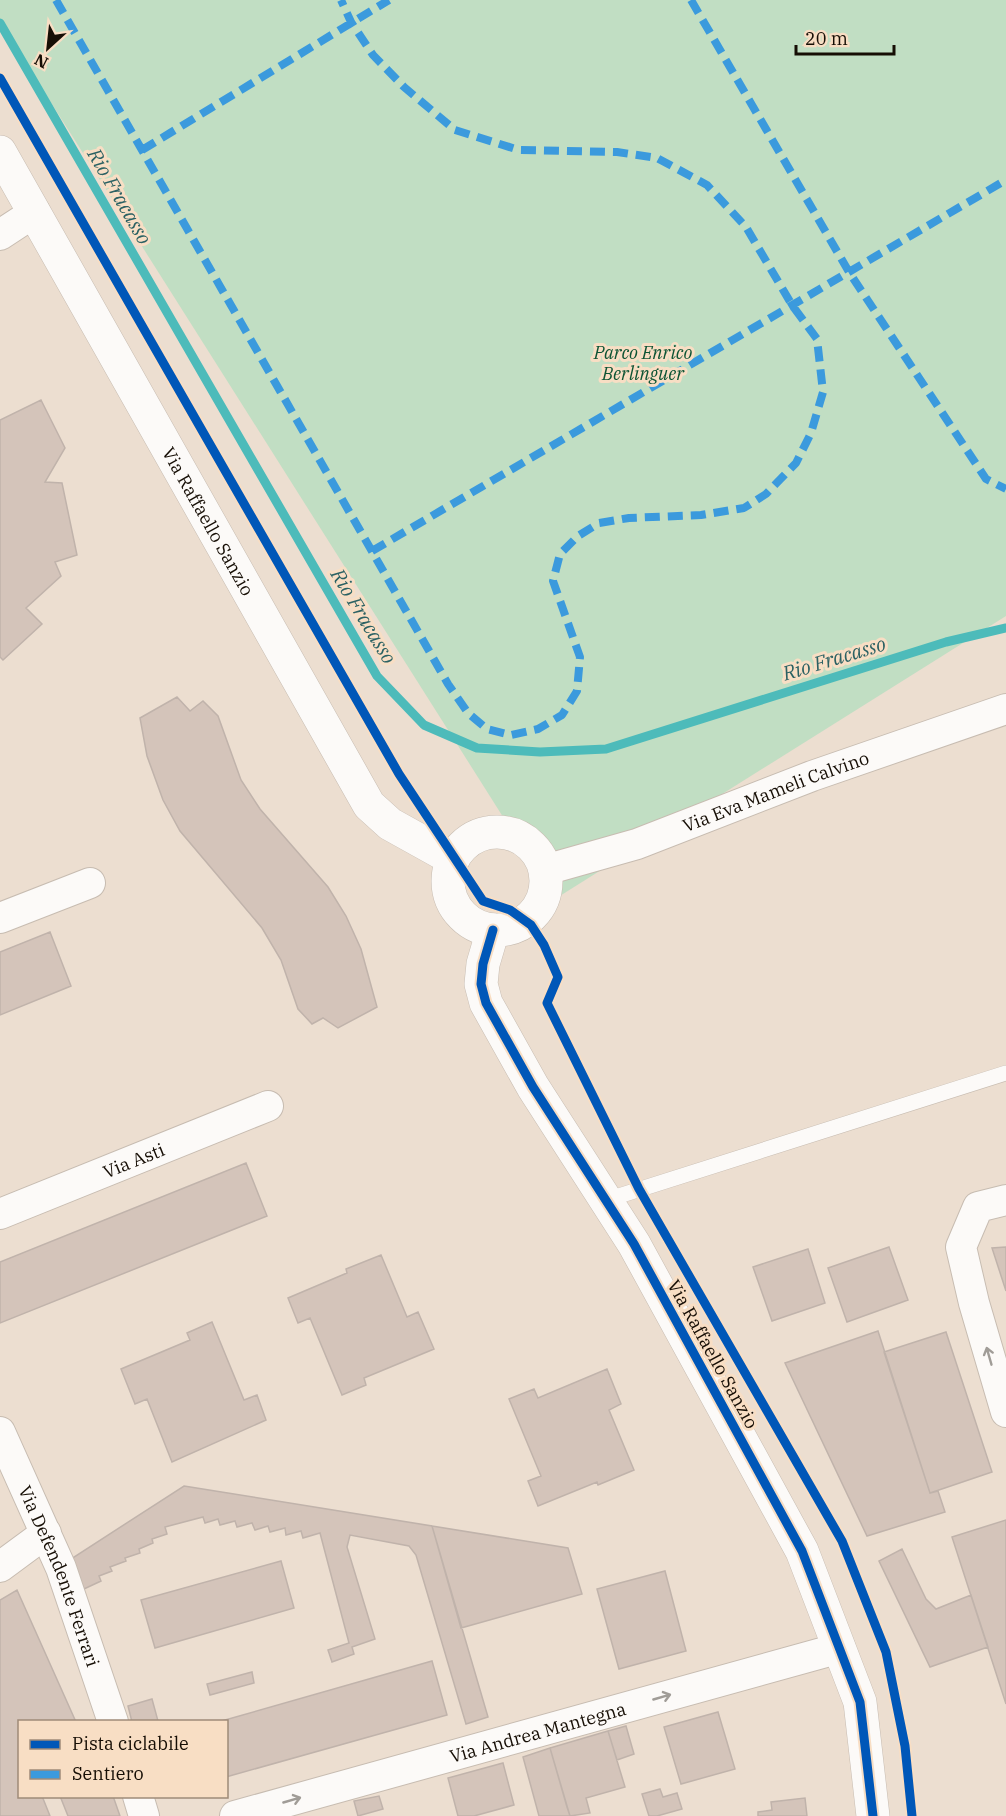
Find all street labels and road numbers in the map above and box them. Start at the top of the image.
street label: Via Raffaello Sanzio [157,443,260,600]
street label: Via Eva Mameli Calvino [679,746,872,837]
street label: Via Asti [99,1137,168,1183]
street label: Via Raffaello Sanzio [662,1275,764,1433]
street label: Via Defendente Ferrari [14,1482,105,1670]
street label: Via Andrea Mantegna [447,1696,629,1767]

